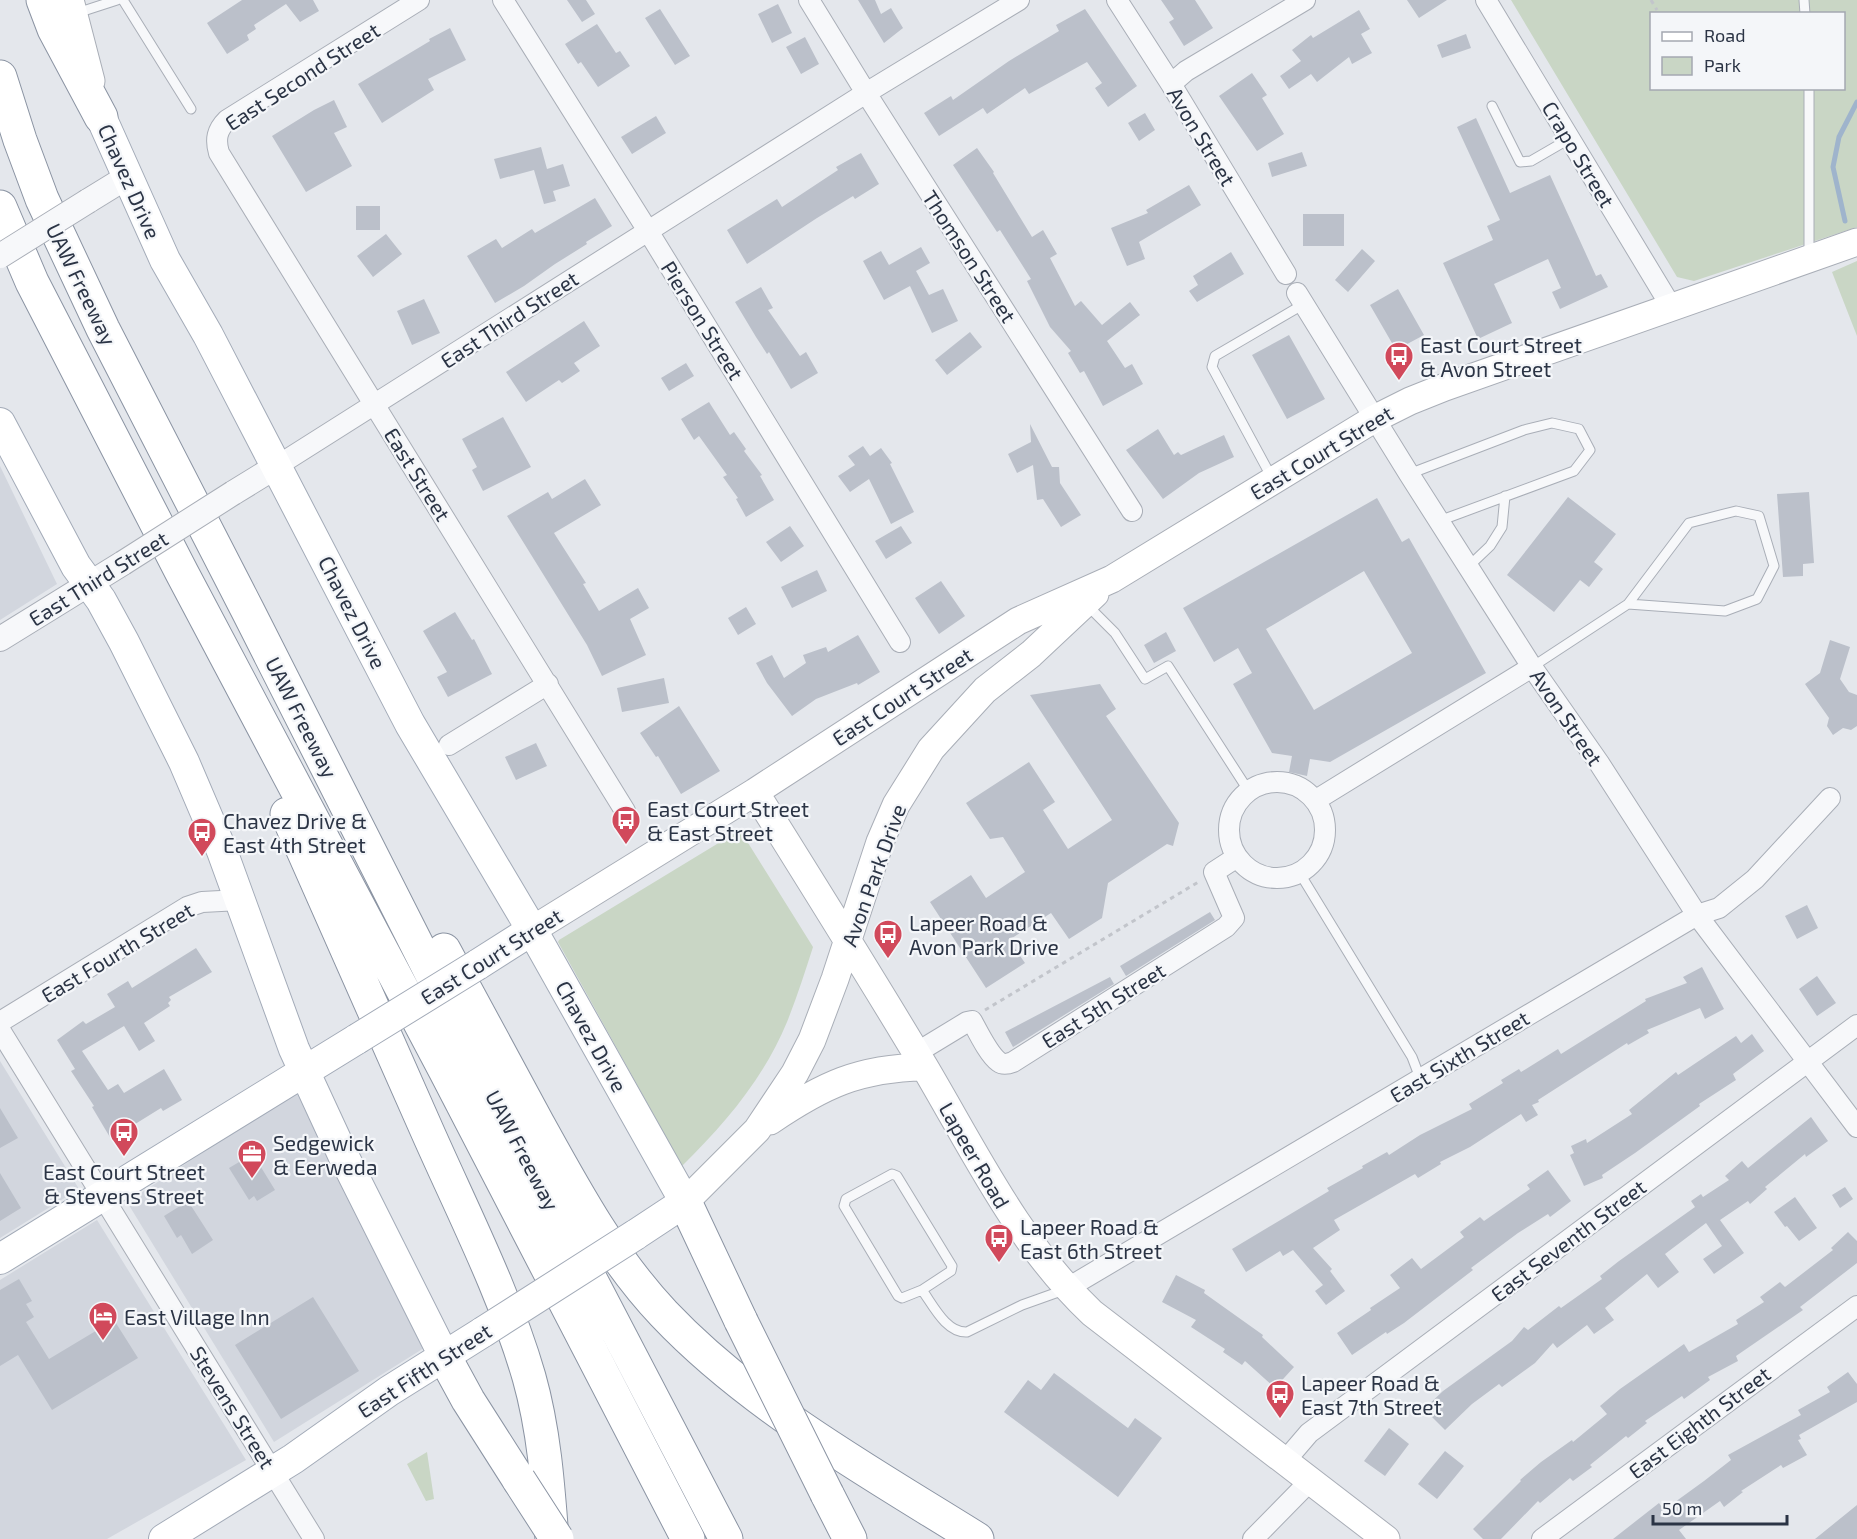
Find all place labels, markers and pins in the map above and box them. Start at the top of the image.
place label: East Court Street & Avon Street [1420,332,1582,381]
bus stop icon: East Court Street & Avon Street [1383,340,1415,382]
place label: East Court Street & East Street [647,796,809,845]
bus stop icon: East Court Street & East Street [610,804,642,846]
place label: Chavez Drive & East 4th Street [223,808,367,857]
bus stop icon: Chavez Drive & East 4th Street [186,816,218,858]
place label: Lapeer Road & Avon Park Drive [909,910,1059,959]
bus stop icon: Lapeer Road & Avon Park Drive [872,918,904,960]
bus stop icon: East Court Street & Stevens Street [108,1116,140,1158]
place label: Sedgewick & Eerweda [273,1130,377,1179]
office icon: Sedgewick & Eerweda [236,1138,268,1180]
place label: East Court Street & Stevens Street [43,1159,205,1208]
place label: Lapeer Road & East 6th Street [1020,1214,1162,1263]
bus stop icon: Lapeer Road & East 6th Street [983,1222,1015,1264]
hotel icon: East Village Inn [87,1300,119,1342]
place label: East Village Inn [124,1304,270,1329]
place label: Lapeer Road & East 7th Street [1301,1370,1442,1419]
bus stop icon: Lapeer Road & East 7th Street [1264,1378,1296,1420]

